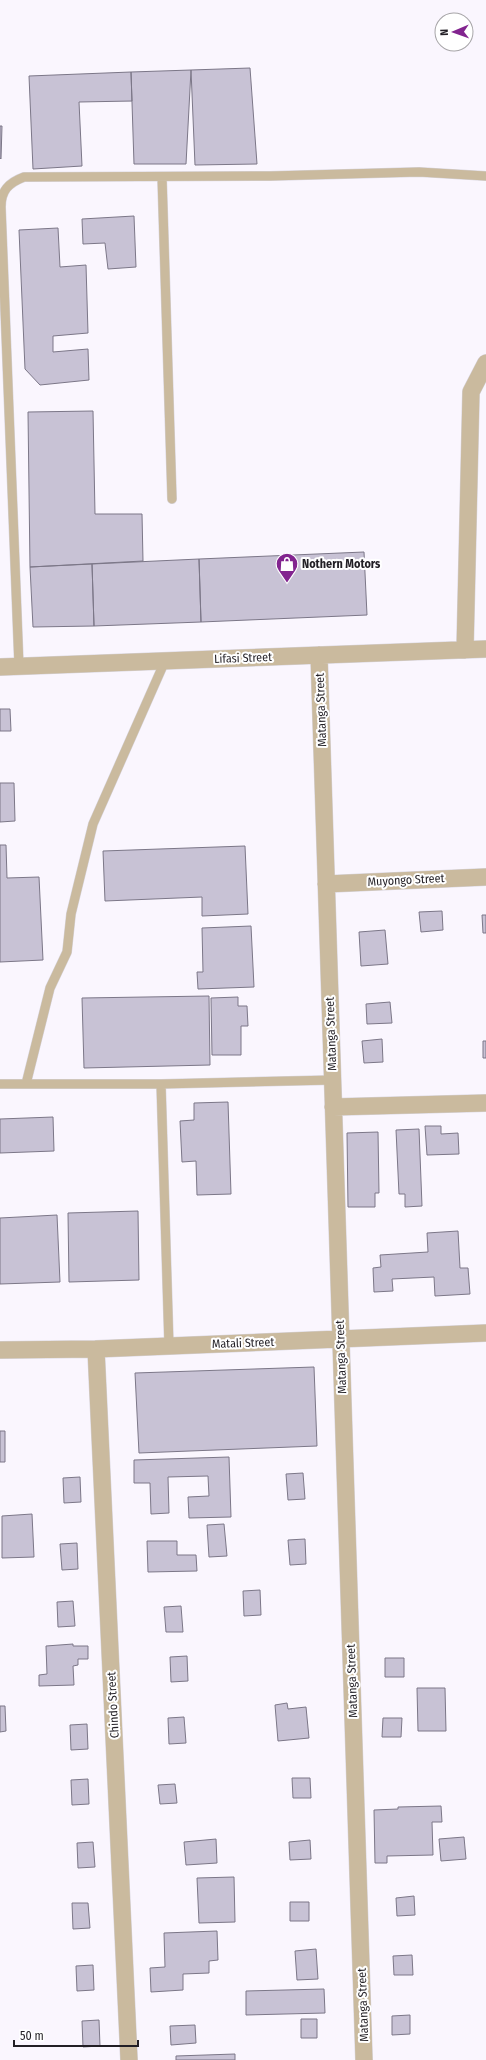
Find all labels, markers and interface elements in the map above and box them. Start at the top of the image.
north arrow [434,12,474,52]
text: N [438,29,451,36]
shop icon: Nothern Motors [274,551,300,584]
place label: Nothern Motors [302,557,381,571]
street label: Lifasi Street [214,650,272,666]
street label: Matanga Street [313,673,329,747]
street label: Muyongo Street [367,871,445,889]
street label: Matanga Street [323,997,339,1071]
street label: Matanga Street [333,1320,349,1394]
street label: Matali Street [212,1335,275,1351]
street label: Matanga Street [344,1644,360,1718]
street label: Chindo Street [104,1671,122,1739]
street label: Matanga Street [355,1968,371,2042]
scale bar [14,2022,138,2048]
text: 50 m [20,2029,44,2043]

